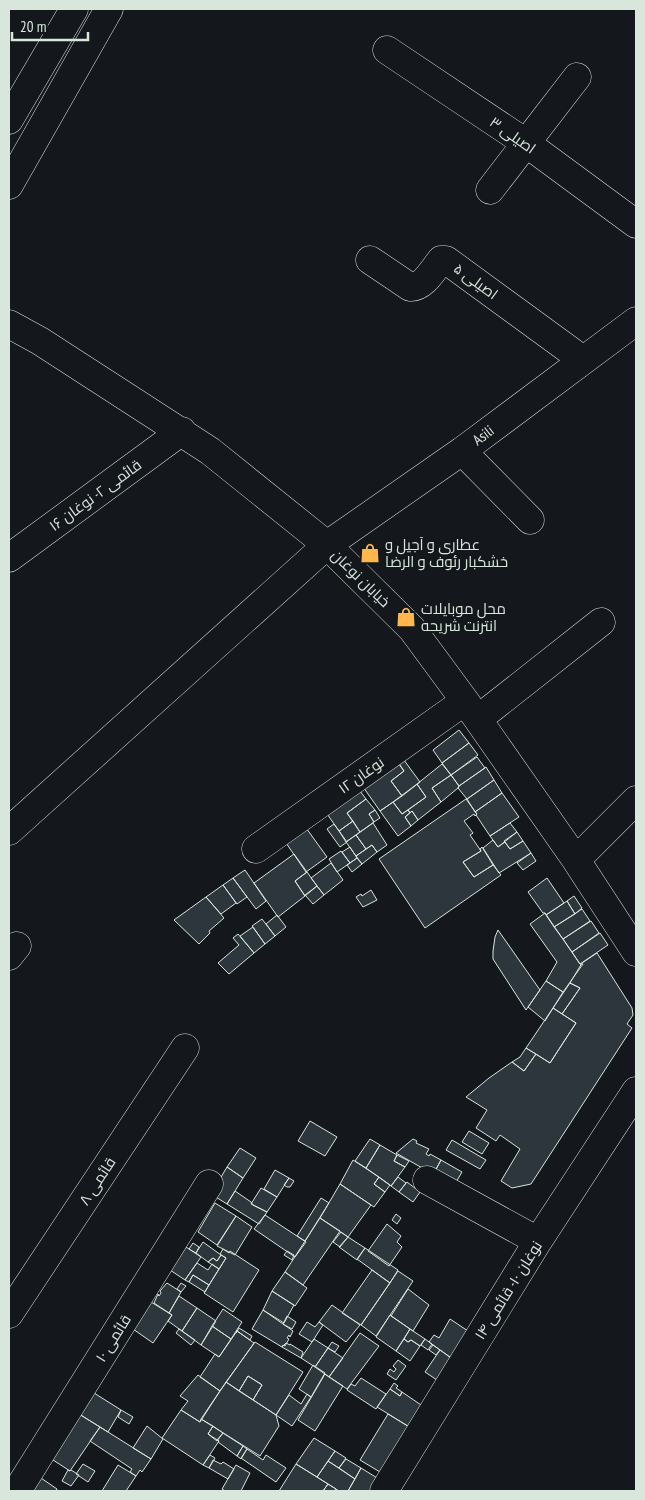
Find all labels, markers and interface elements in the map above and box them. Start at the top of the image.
scale bar [12,10,89,42]
text: 20 m [20,17,46,36]
street label: اصیلی ۳ [486,112,540,158]
street label: اصیلی ۵ [450,259,502,304]
street label: Asili [468,421,498,449]
street label: قائمی ۲- نوغان ۱۶ [45,455,145,536]
place label: عطاری و آجیل و خشکبار رئوف و الرضا [385,535,508,571]
shop icon: عطاری و آجیل و خشکبار رئوف و الرضا [359,542,381,564]
street label: خیابان نوغان [327,545,394,612]
place label: محل موبايلات انترنت شريحه [421,599,506,635]
shop icon: محل موبايلات انترنت شريحه [395,606,417,628]
street label: نوغان ۱۲ [334,752,388,798]
street label: قائمی ۸ [74,1153,120,1209]
street label: نوغان ۱۰- قائمی ۱۴ [470,1237,547,1343]
street label: قائمی ۱۰ [91,1311,136,1366]

